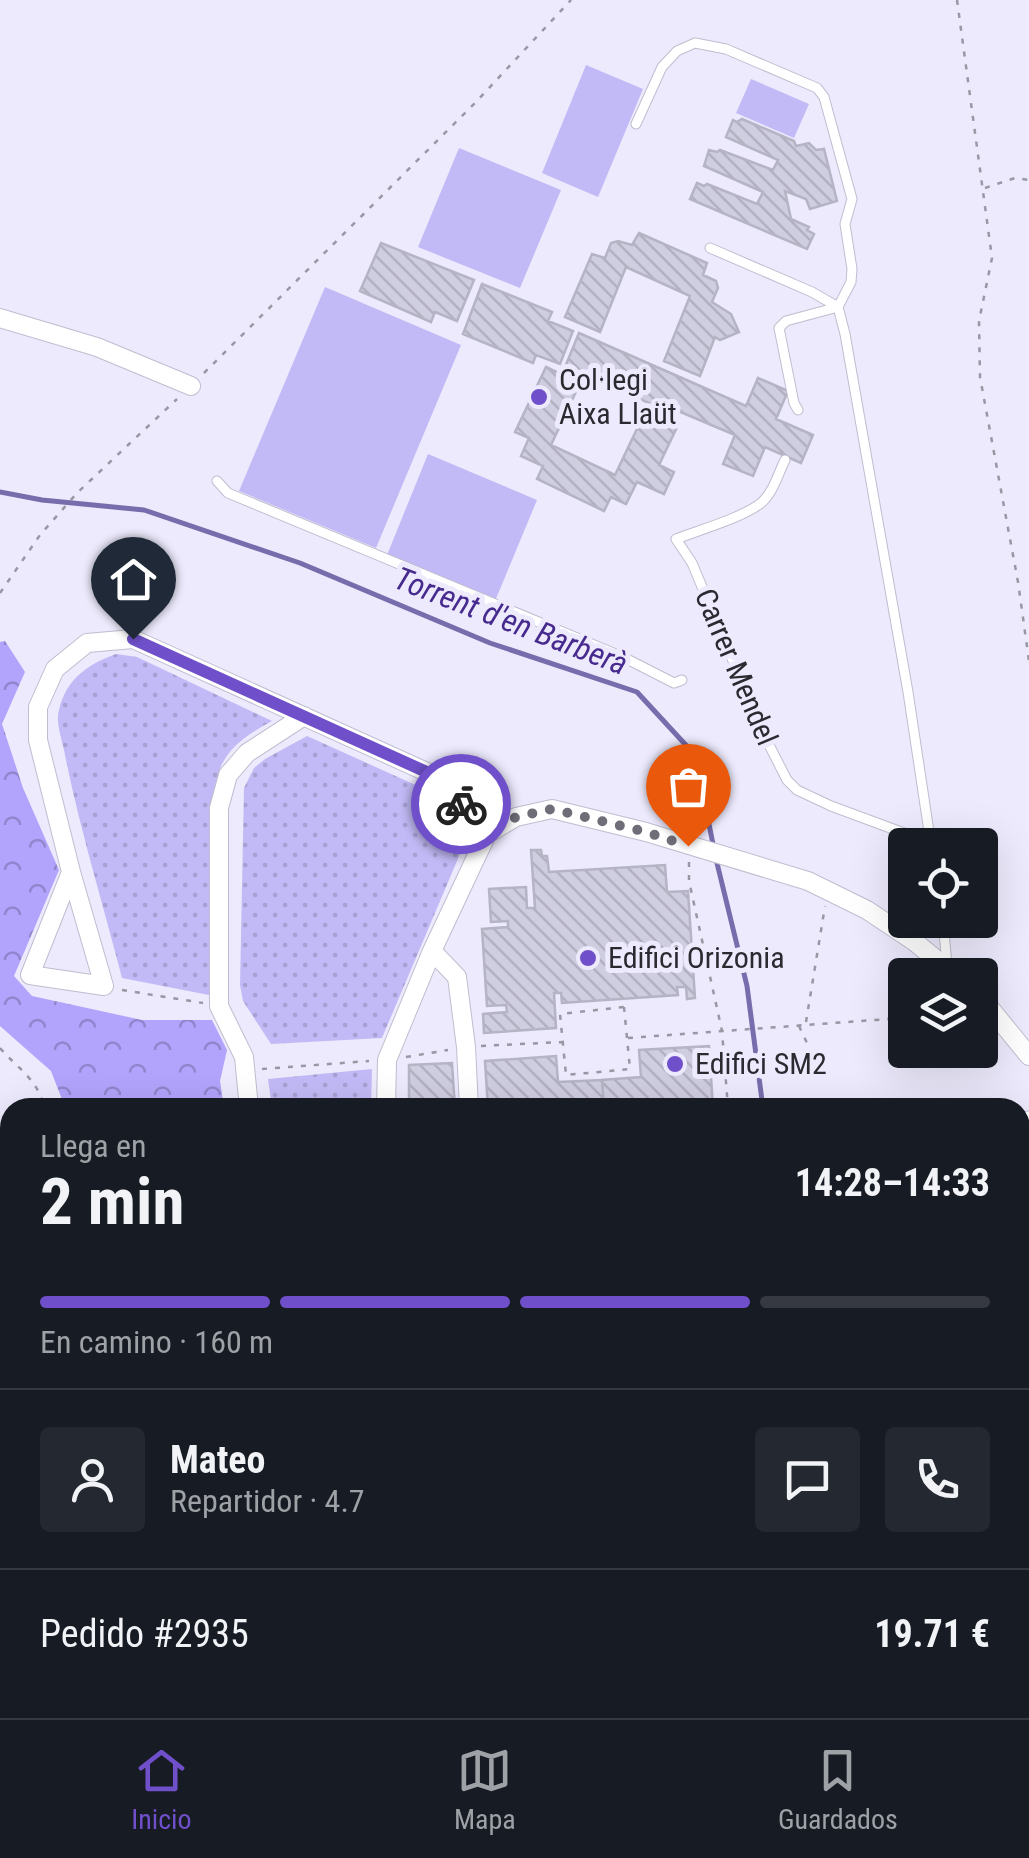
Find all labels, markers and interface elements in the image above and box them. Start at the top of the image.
place label: Col·legi Aixa Llaüt [559,362,677,431]
marker: Col·legi Aixa Llaüt [528,386,550,408]
pin [91,537,176,640]
icon: home [106,552,161,607]
water label: Torrent d'en Barberà [389,559,633,683]
street label: Carrer Mendel [688,583,785,750]
pin [646,744,731,847]
courier [411,754,511,854]
icon: bag [661,759,716,814]
icon: bike [434,777,489,832]
map controls [888,828,998,1068]
button: locate [888,828,998,938]
place label: Edifici Orizonia [608,940,785,975]
marker: Edifici Orizonia [577,947,599,969]
button: layers [888,958,998,1068]
place label: Edifici SM2 [695,1046,827,1081]
marker: Edifici SM2 [664,1053,686,1075]
text: Llega en [40,1127,147,1165]
text: 14:28–14:33 [795,1161,990,1205]
text: 2 min [40,1164,184,1240]
text: En camino · 160 m [40,1323,273,1361]
button: person [40,1427,145,1532]
button: chat [755,1427,860,1532]
button: phone [885,1427,990,1532]
text: Mateo [170,1438,265,1482]
text: Repartidor · 4.7 [170,1482,365,1520]
text: Pedido #2935 [40,1612,249,1656]
text: 19.71 € [874,1612,990,1656]
tab: Inicio [131,1743,192,1836]
tab: Mapa [454,1743,516,1836]
tab: Guardados [778,1743,898,1836]

